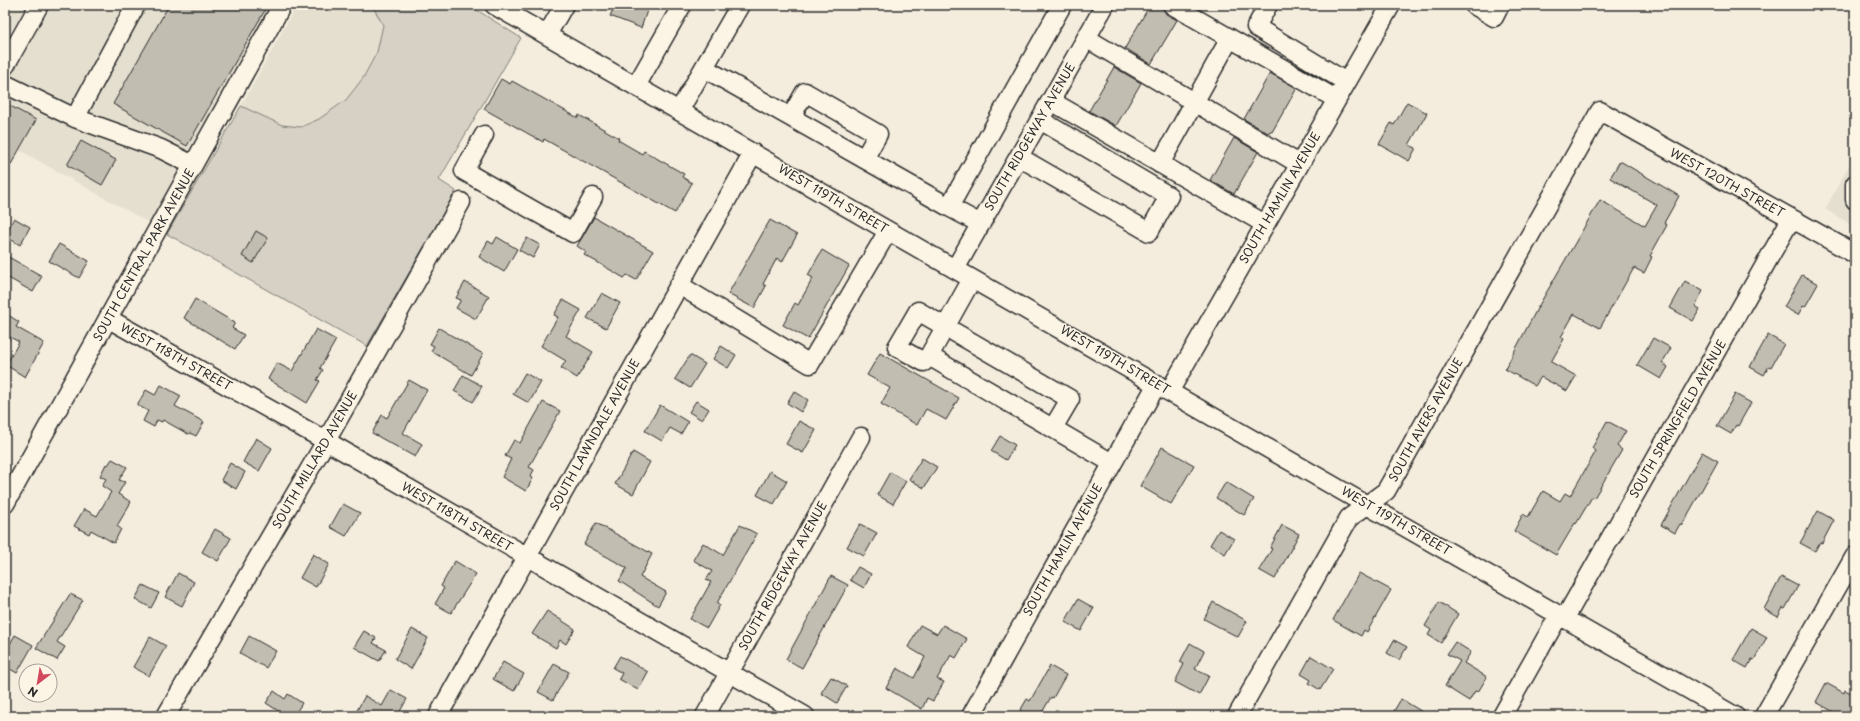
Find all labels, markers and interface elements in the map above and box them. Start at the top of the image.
street label: SOUTH RIDGEWAY AVENUE [979,59,1079,214]
street label: SOUTH HAMLIN AVENUE [1234,128,1324,267]
street label: WEST 120TH STREET [1667,143,1789,222]
street label: WEST 119TH STREET [775,159,893,237]
street label: SOUTH CENTRAL PARK AVENUE [88,165,198,344]
street label: WEST 118TH STREET [117,318,236,395]
street label: WEST 119TH STREET [1057,320,1175,398]
street label: SOUTH SPRINGFIELD AVENUE [1624,336,1730,501]
street label: SOUTH AVERS AVENUE [1384,354,1467,485]
street label: SOUTH LAWNDALE AVENUE [545,355,644,514]
street label: SOUTH MILLARD AVENUE [267,387,361,532]
street label: WEST 118TH STREET [399,477,517,556]
street label: SOUTH HAMLIN AVENUE [1018,480,1106,619]
street label: WEST 119TH STREET [1338,481,1456,559]
street label: SOUTH RIDGEWAY AVENUE [733,498,831,653]
north arrow [18,663,58,703]
text: N [24,682,41,702]

